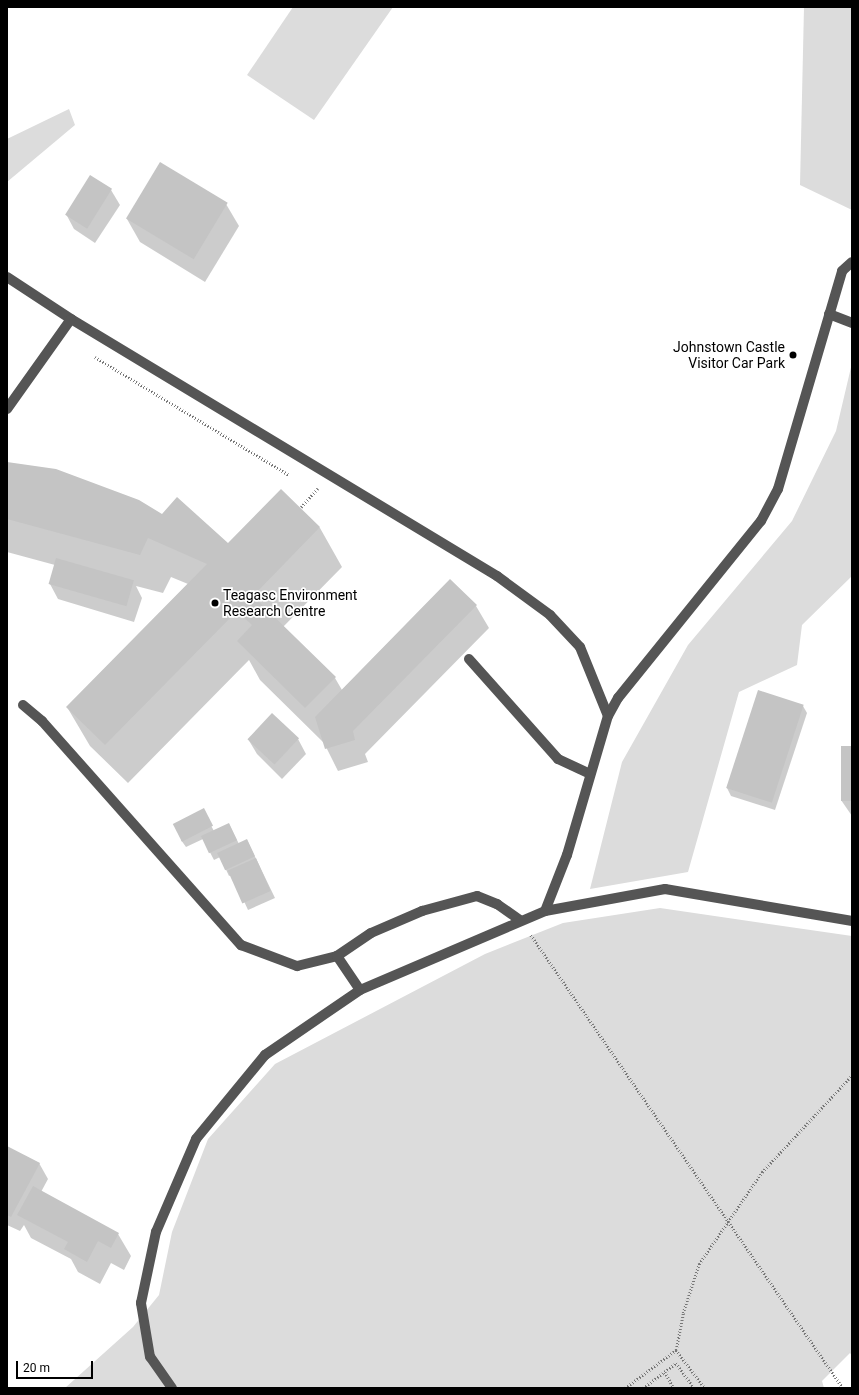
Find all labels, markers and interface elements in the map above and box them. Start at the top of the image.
place label: Johnstown Castle Visitor Car Park [673,339,785,372]
marker: Johnstown Castle Visitor Car Park [788,350,798,360]
place label: Teagasc Environment Research Centre [223,587,357,620]
marker: Teagasc Environment Research Centre [210,598,220,608]
scale bar [18,1353,95,1379]
text: 20 m [23,1361,50,1375]

